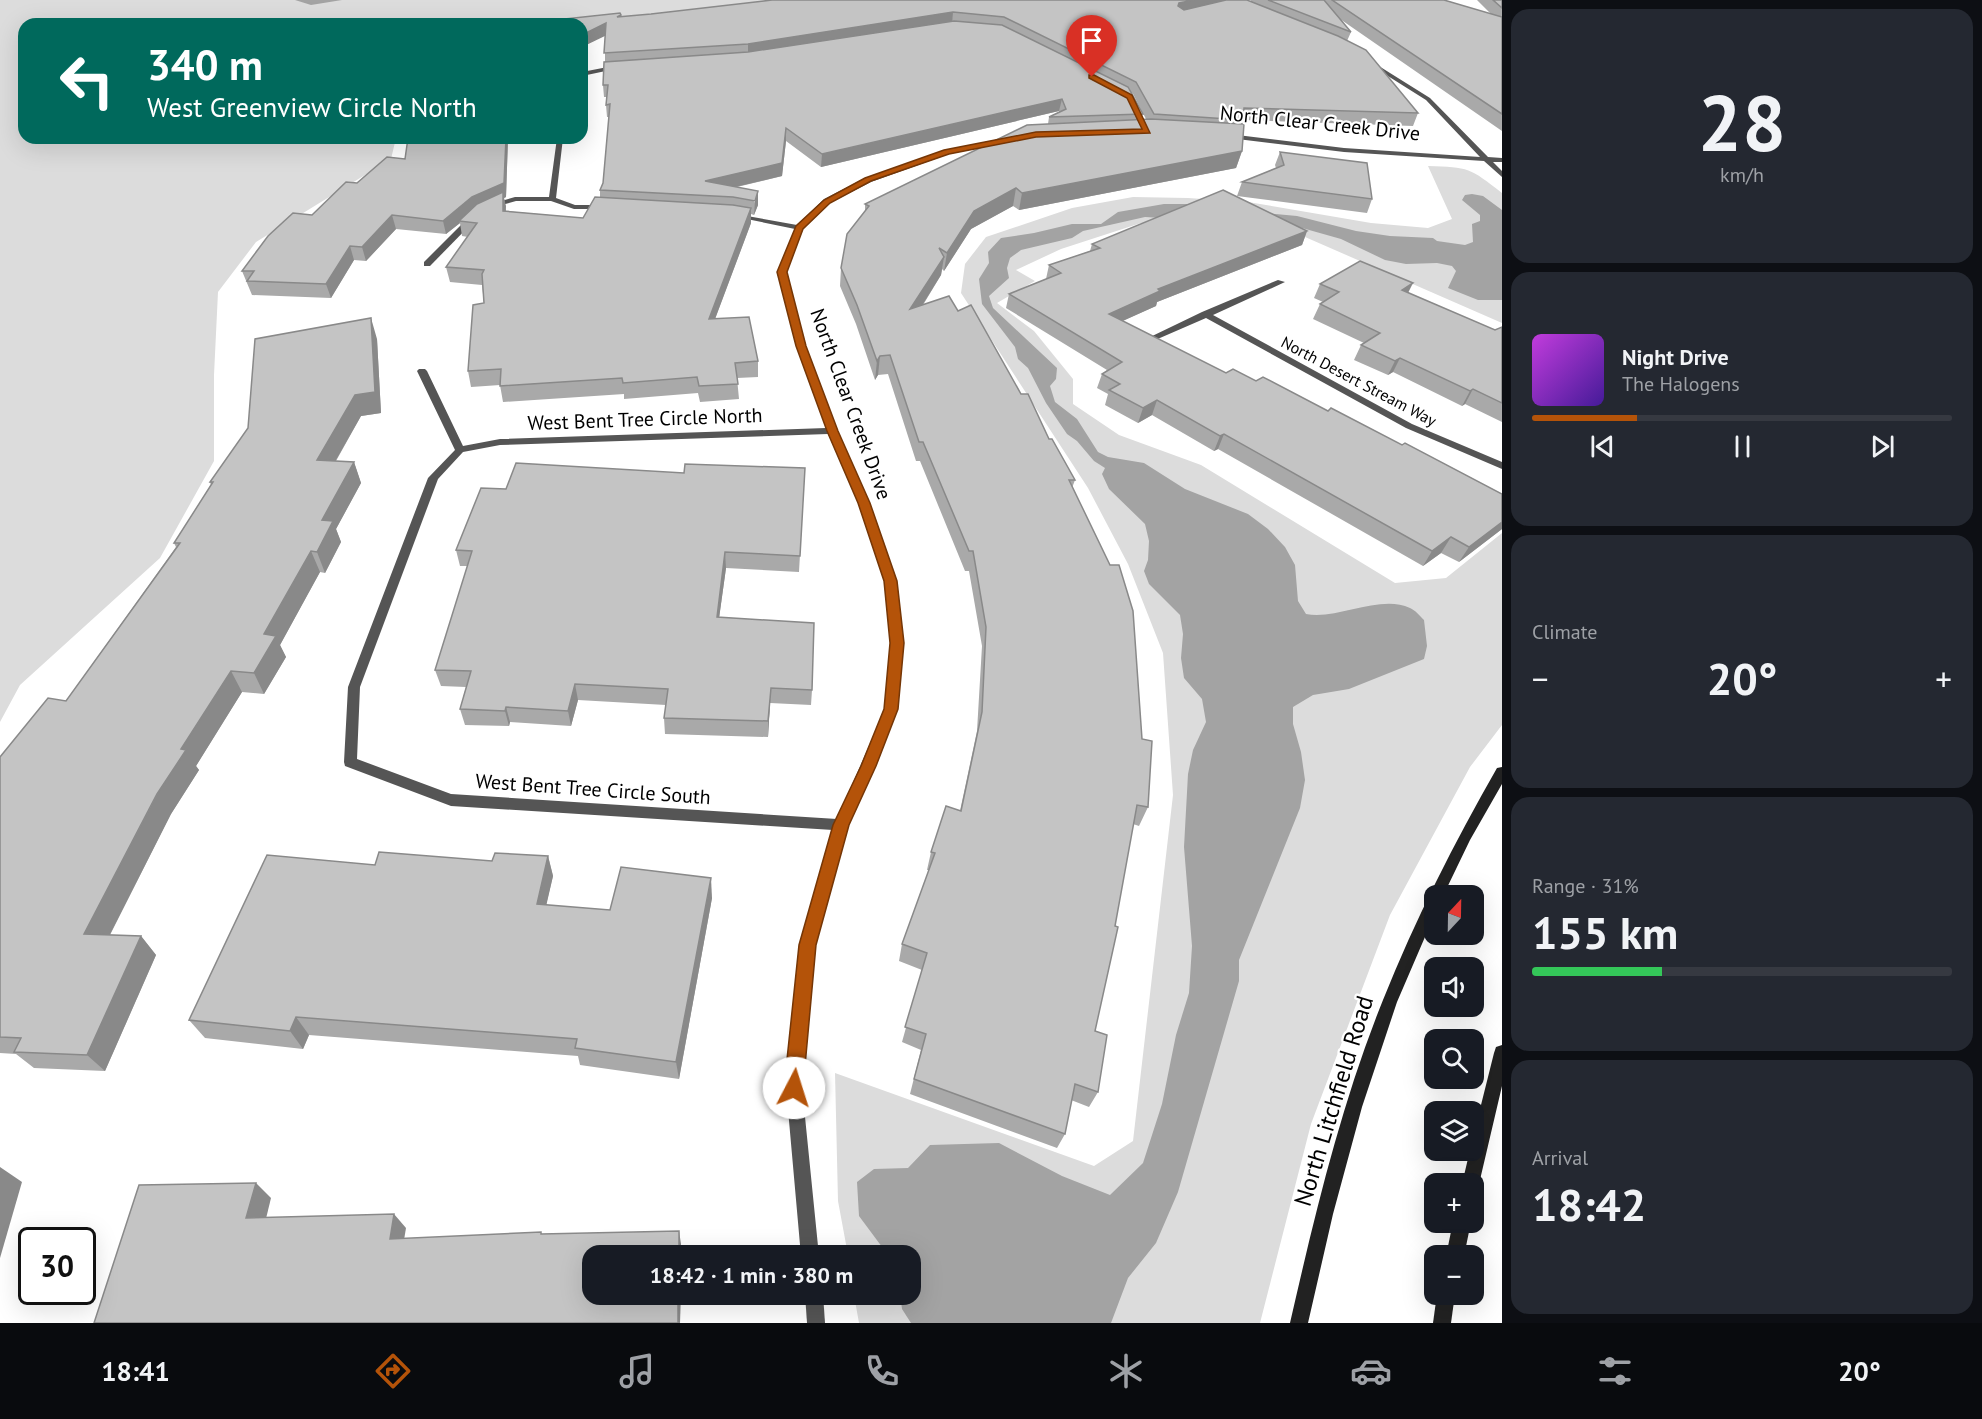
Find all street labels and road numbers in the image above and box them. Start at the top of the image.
street label: North Clear Creek Drive [1219,100,1421,146]
street label: North Clear Creek Drive [804,305,898,503]
street label: North Desert Stream Way [1278,332,1441,431]
street label: West Bent Tree Circle North [527,402,763,436]
street label: West Bent Tree Circle South [475,768,711,810]
street label: North Litchfield Road [1287,992,1380,1210]

